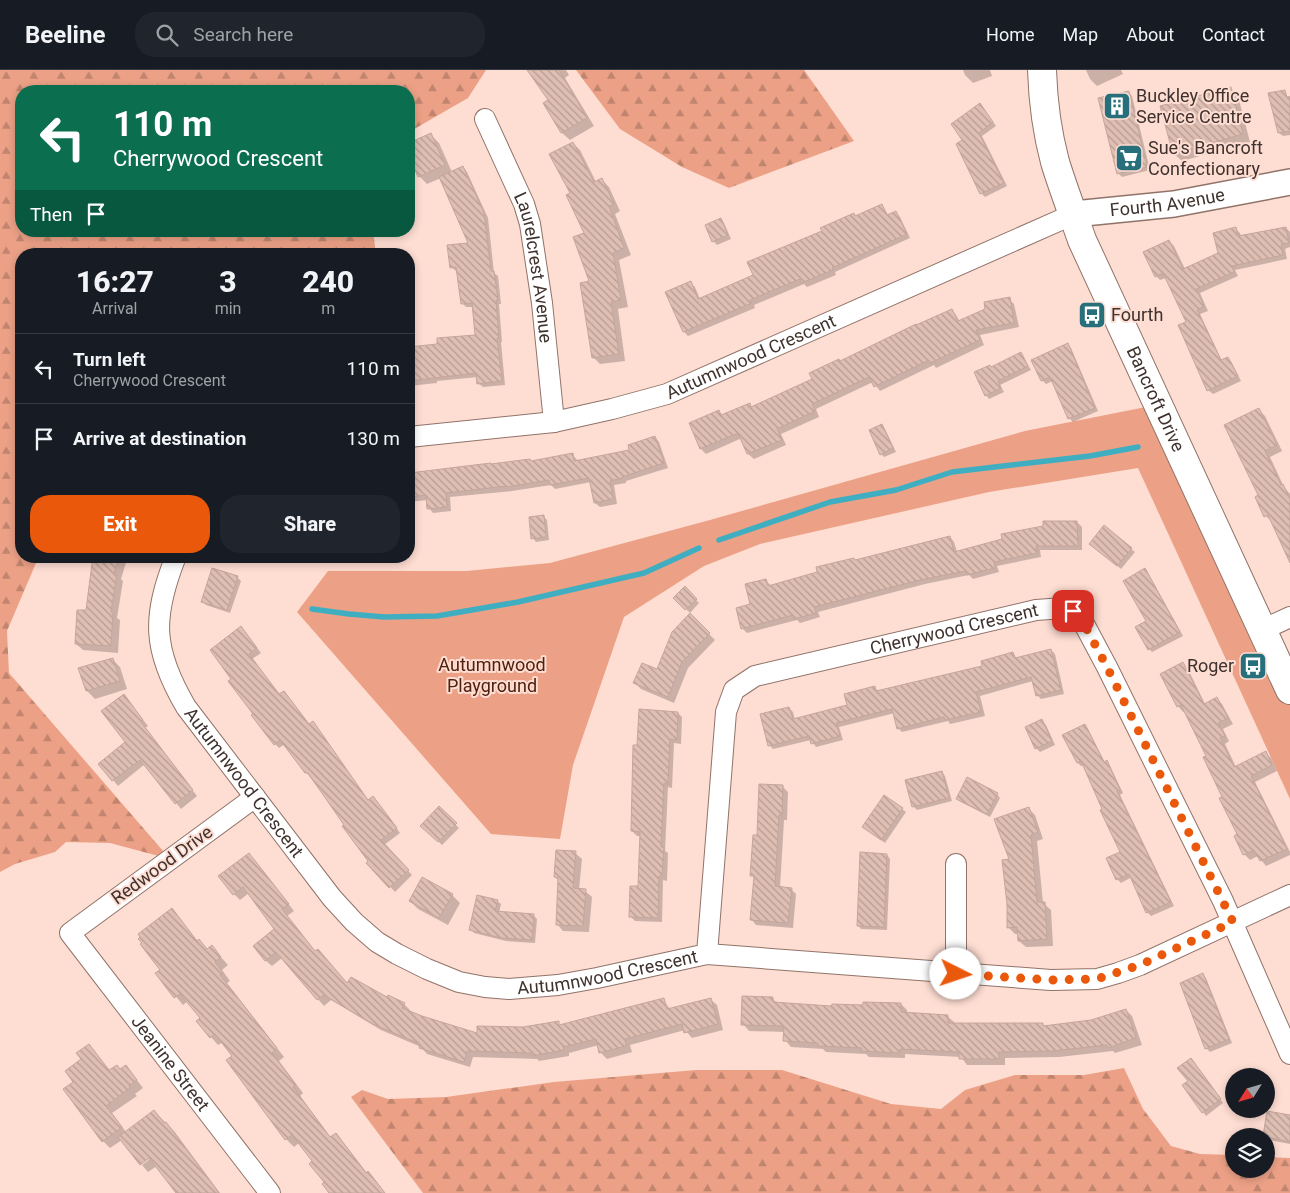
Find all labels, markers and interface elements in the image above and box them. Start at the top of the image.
search box [135,12,485,57]
text: Beeline [25,21,105,49]
icon: search [153,21,181,49]
text: Search here [193,23,293,46]
text: Home [986,24,1035,45]
text: Map [1063,24,1098,45]
text: About [1126,24,1174,45]
text: Contact [1202,24,1265,45]
place label: Buckley Office Service Centre [1136,85,1252,127]
building icon: Buckley Office Service Centre [1102,91,1132,121]
text: 110 m [113,104,212,145]
icon: left [30,105,95,170]
place label: Sue's Bancroft Confectionary [1148,137,1263,179]
supermarket icon: Sue's Bancroft Confectionary [1114,143,1144,173]
text: Cherrywood Crescent [113,146,323,171]
street label: Fourth Avenue [1109,184,1226,220]
street label: Laurelcrest Avenue [510,189,557,344]
icon: arrive [82,200,110,228]
text: Then [30,203,72,226]
text: 16:27 [76,264,154,299]
text: 3 [219,264,237,299]
text: 240 [302,264,354,299]
text: Arrival [92,299,138,318]
text: min [215,299,241,318]
text: m [321,299,335,318]
bus stop icon: Fourth [1077,300,1107,330]
place label: Fourth [1111,304,1163,325]
street label: Autumnwood Crescent [663,310,839,403]
street label: Bancroft Drive [1123,343,1189,455]
text: Turn left [73,348,146,371]
icon: left [30,355,58,383]
text: 110 m [347,357,400,380]
text: Cherrywood Crescent [73,371,226,390]
icon: arrive [30,425,58,453]
text: Arrive at destination [73,427,246,450]
text: 130 m [347,427,400,450]
button: Exit [30,495,210,553]
button: Share [220,495,400,553]
pin [1052,590,1094,632]
icon: arrive [1059,597,1087,625]
street label: Cherrywood Crescent [868,599,1040,659]
bus stop icon: Roger [1238,651,1268,681]
park label: Autumnwood Playground [438,654,546,696]
place label: Roger [1187,655,1234,676]
street label: Autumnwood Crescent [180,703,308,862]
street label: Redwood Drive [107,821,216,908]
street label: Autumnwood Crescent [516,945,699,998]
position arrow [929,947,981,999]
street label: Jeanine Street [127,1011,214,1115]
north arrow [1225,1068,1275,1118]
map controls [1225,1068,1275,1178]
button: layers [1225,1128,1275,1178]

